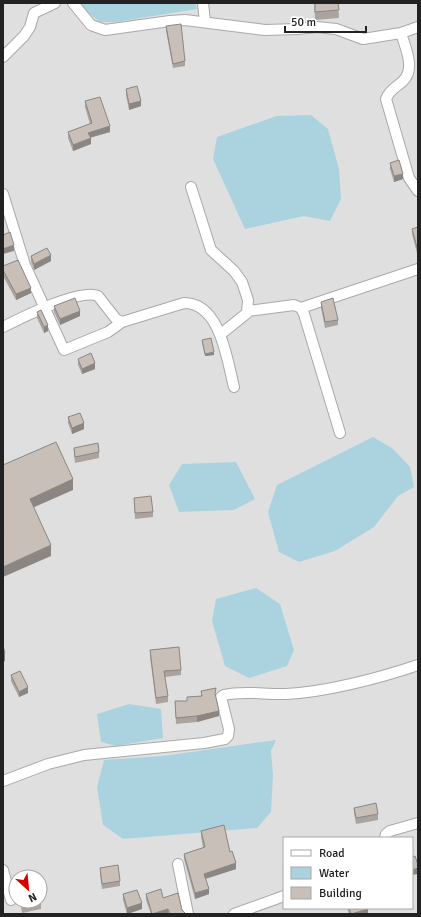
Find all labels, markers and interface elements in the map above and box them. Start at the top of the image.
scale bar [285,8,366,34]
text: 50 m [291,15,316,30]
legend [283,837,413,909]
text: Road [319,846,345,861]
text: Water [319,866,350,881]
north arrow [8,869,48,909]
text: Building [319,886,362,901]
text: N [26,890,39,905]

